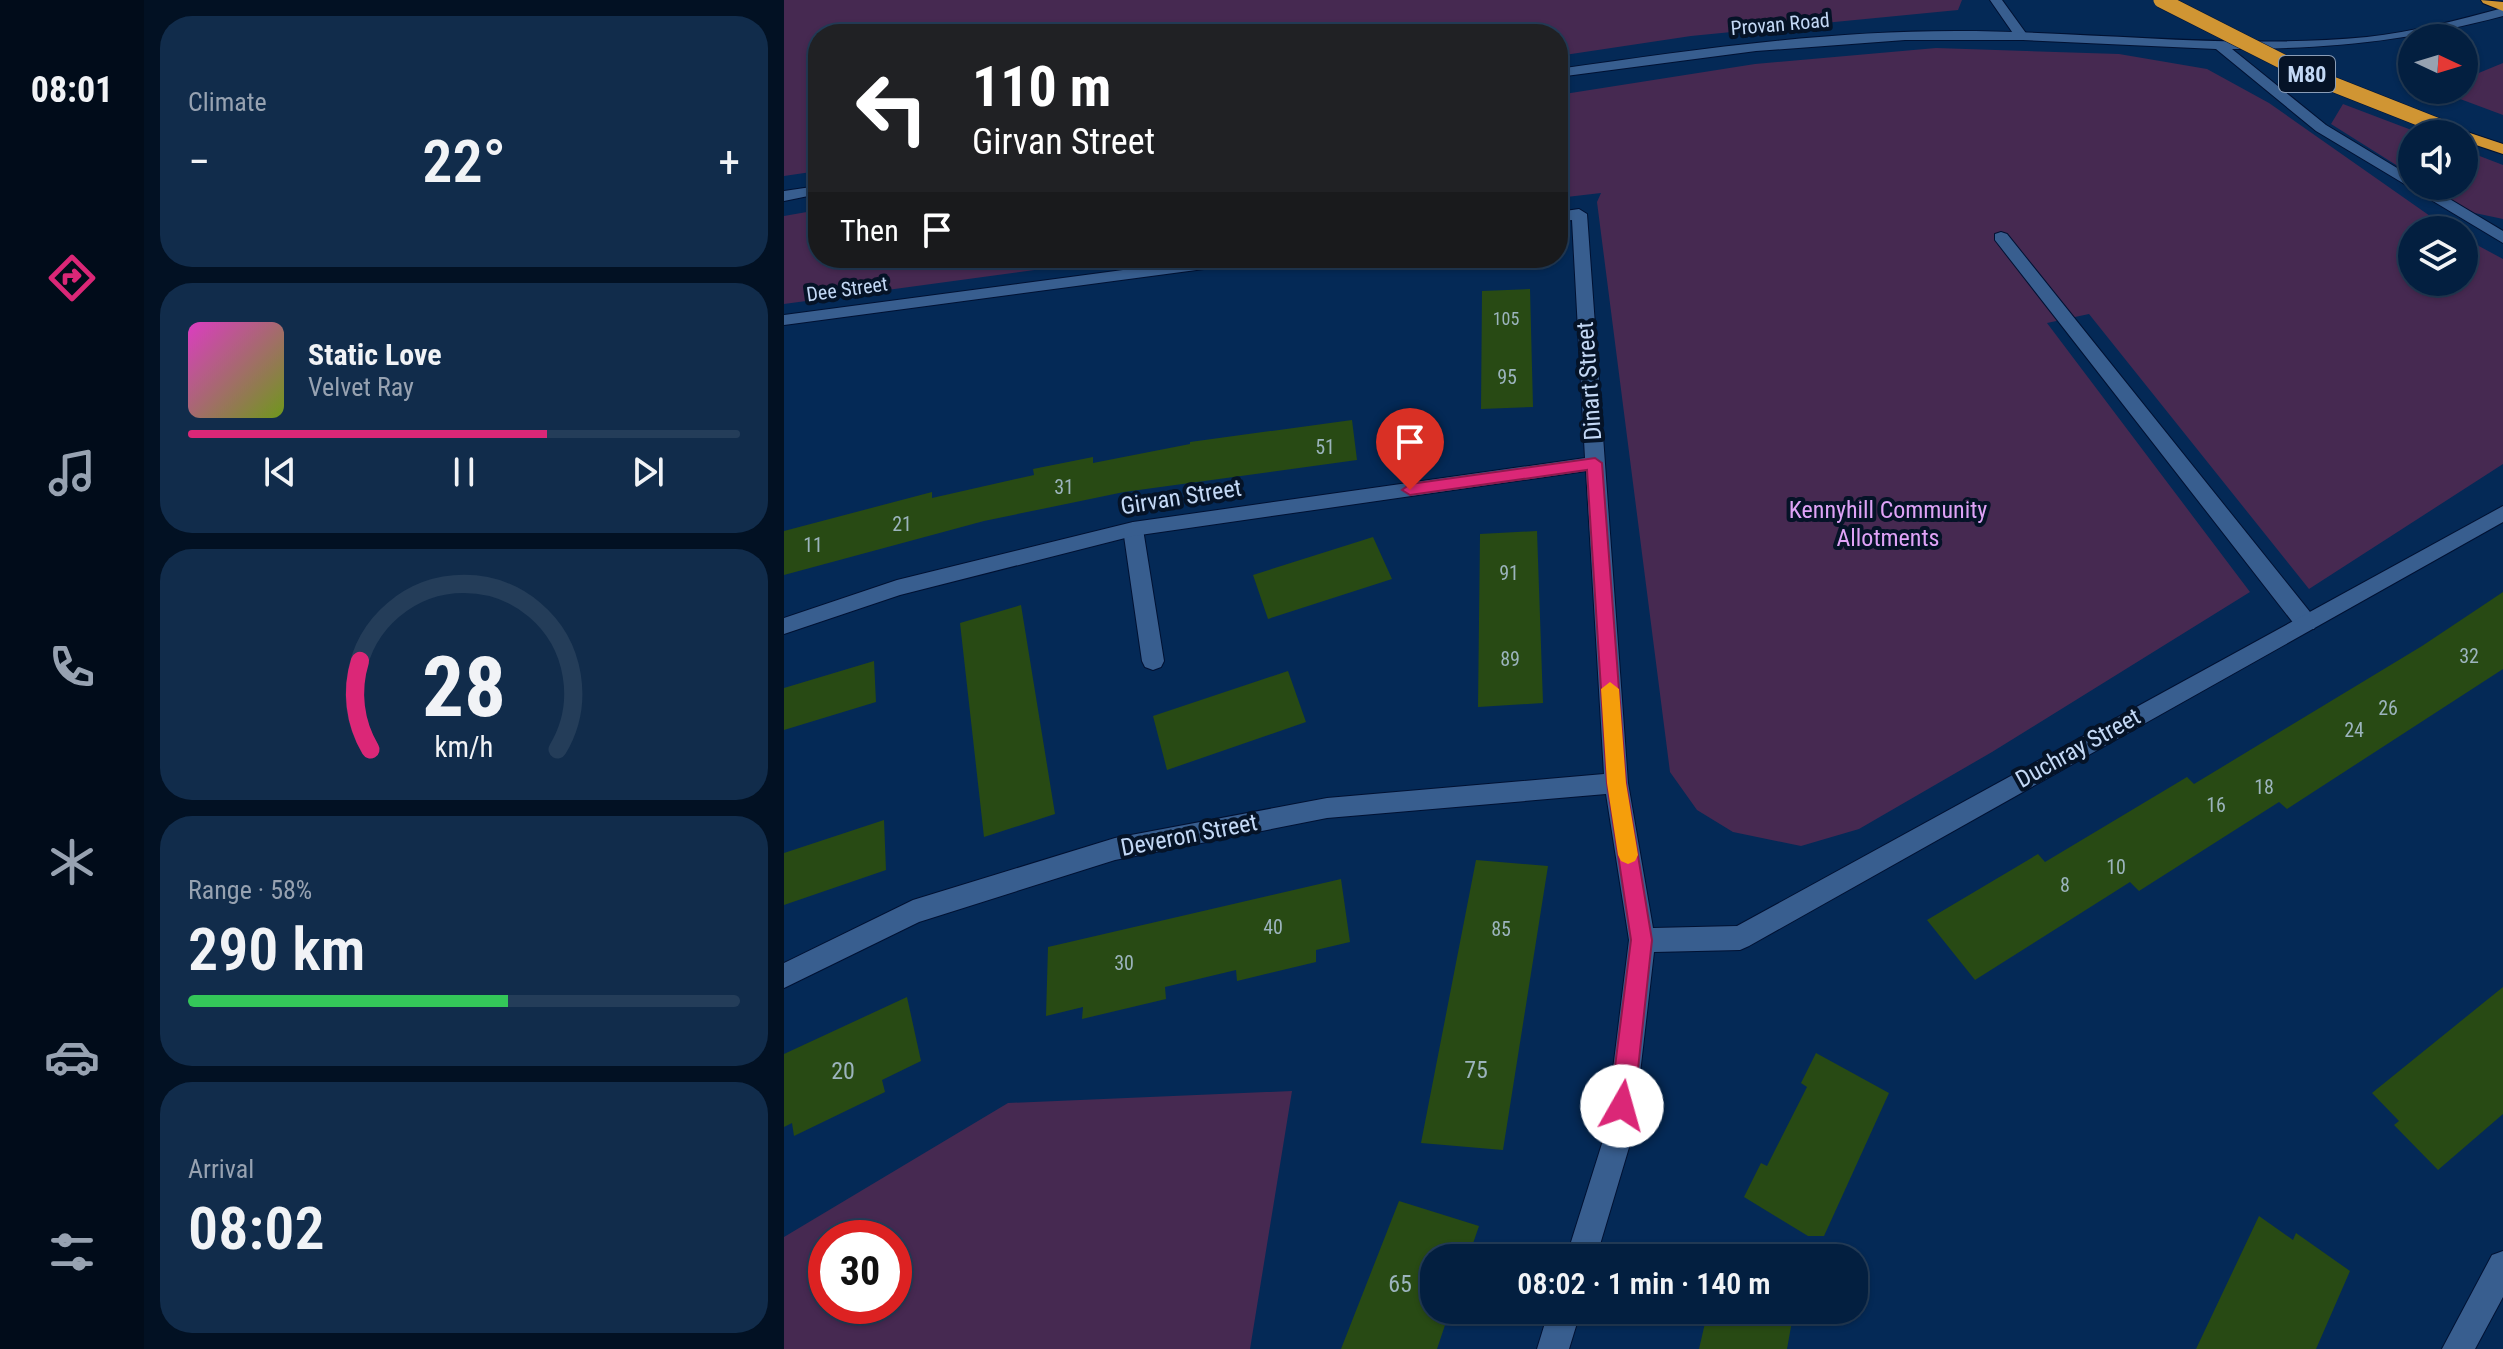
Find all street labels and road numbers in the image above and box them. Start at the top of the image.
street label: Provan Road [1729,8,1831,40]
road number: M80 [2279,56,2335,92]
street label: Dee Street [805,271,889,307]
street label: Dinart Street [1571,321,1607,441]
street label: Girvan Street [1118,474,1244,520]
street label: Duchray Street [2011,702,2145,794]
street label: Deveron Street [1118,808,1260,862]

